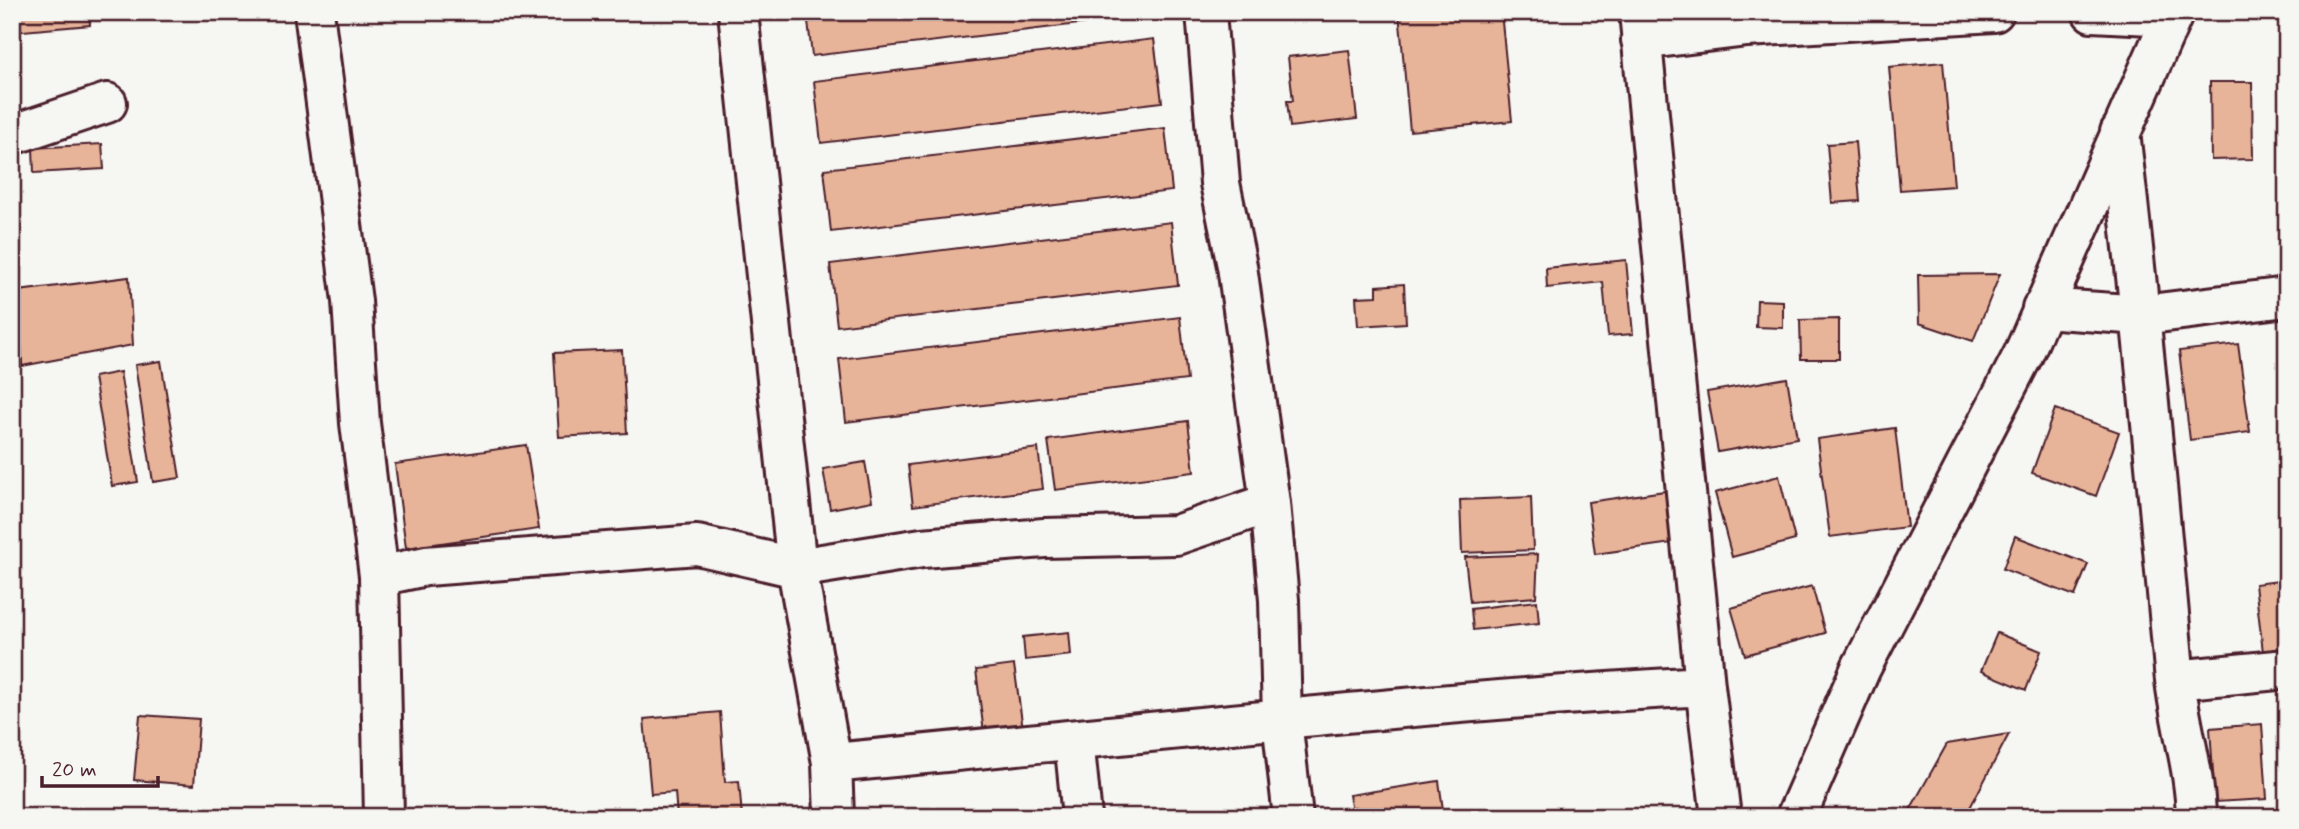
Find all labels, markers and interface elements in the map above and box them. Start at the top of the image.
scale bar [42,745,158,789]
text: 20 m [52,756,97,784]

